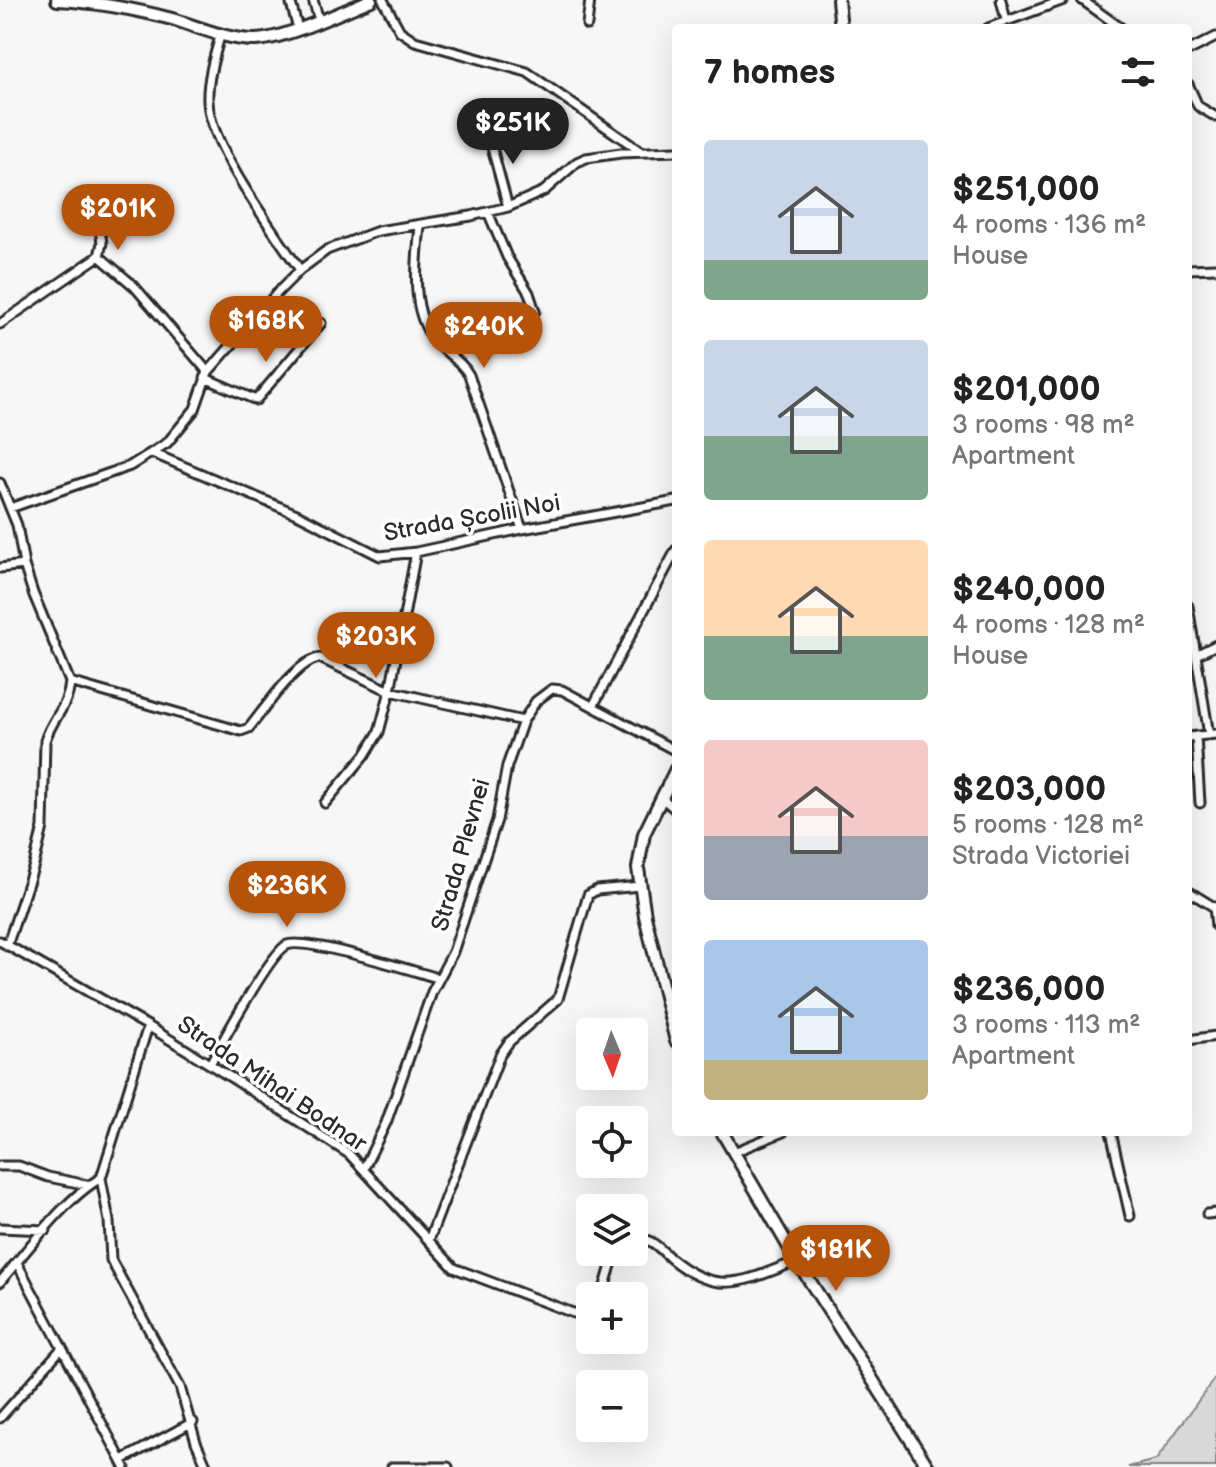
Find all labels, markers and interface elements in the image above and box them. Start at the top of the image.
icon: filters [1116,50,1160,94]
text: 7 homes [704,52,835,93]
pin: $251K [457,98,569,166]
text: $251K [475,108,551,139]
text: $251,000 [952,169,1100,210]
icon: home [768,172,864,268]
pin: $201K [62,184,174,252]
text: $201K [79,194,157,225]
text: 4 rooms · 136 m² [952,210,1146,241]
text: House [952,241,1028,272]
pin: $168K [210,296,322,364]
pin: $240K [428,302,540,370]
text: $168K [227,306,305,337]
text: $240K [444,312,524,343]
text: $201,000 [952,369,1101,410]
icon: home [768,372,864,468]
text: 3 rooms · 98 m² [952,410,1135,441]
text: Apartment [952,441,1075,472]
street label: Strada Școlii Noi [381,488,563,548]
text: $240,000 [952,569,1106,610]
icon: home [768,572,864,668]
text: 4 rooms · 128 m² [952,610,1145,641]
pin: $203K [320,612,432,680]
text: $203K [335,622,417,653]
text: House [952,641,1028,672]
text: $203,000 [952,769,1106,810]
icon: home [768,772,864,868]
street label: Strada Plevnei [425,776,497,934]
text: 5 rooms · 128 m² [952,810,1144,841]
text: Strada Victoriei [952,841,1130,872]
pin: $236K [231,861,343,929]
text: $236K [247,871,327,902]
text: $236,000 [952,969,1105,1010]
icon: home [768,972,864,1068]
street label: Strada Mihai Bodnar [172,1010,373,1158]
text: 3 rooms · 113 m² [952,1010,1141,1041]
north arrow [576,1018,648,1090]
map controls [576,1018,648,1442]
text: Apartment [952,1041,1075,1072]
button: locate [576,1106,648,1178]
button: layers [576,1194,648,1266]
pin: $181K [780,1225,892,1293]
text: $181K [800,1235,872,1266]
button: + [576,1282,648,1354]
button: − [576,1370,648,1442]

